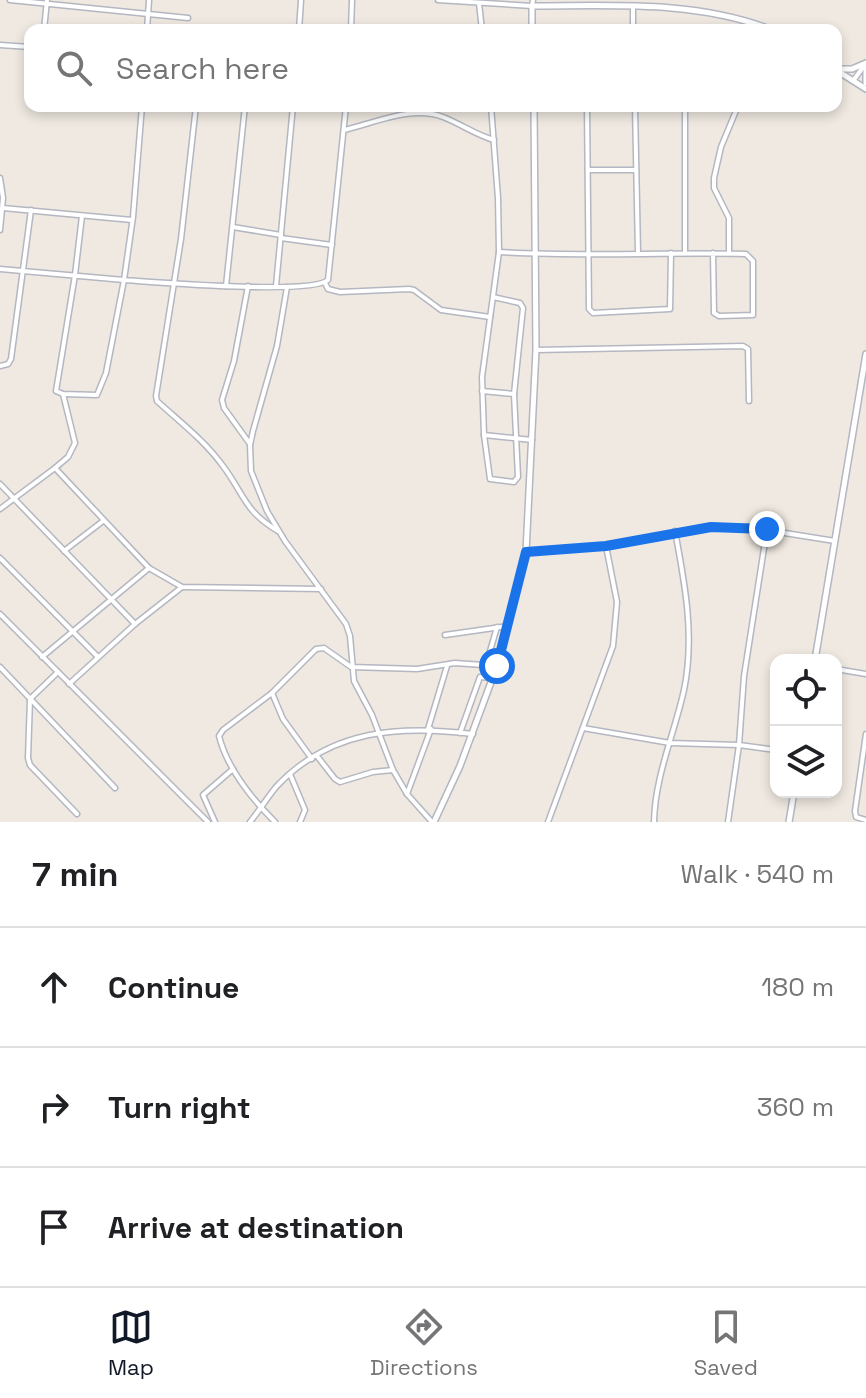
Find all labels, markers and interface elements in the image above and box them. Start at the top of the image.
search box [24,24,842,112]
icon: search [52,46,96,90]
text: Search here [116,49,289,88]
route end [749,511,785,547]
route start [479,648,515,684]
map controls [770,654,842,798]
button: locate [770,654,842,726]
button: layers [770,726,842,798]
text: 7 min [32,853,119,896]
text: Walk · 540 m [680,857,834,891]
icon: ahead [32,965,76,1009]
text: Continue [108,968,239,1007]
text: 180 m [761,970,834,1004]
icon: right [32,1085,76,1129]
text: Turn right [108,1088,251,1127]
text: 360 m [757,1090,834,1124]
icon: arrive [32,1205,76,1249]
text: Arrive at destination [108,1208,404,1247]
tab: Map [108,1305,154,1381]
tab: Directions [370,1305,478,1381]
tab: Saved [694,1305,758,1381]

